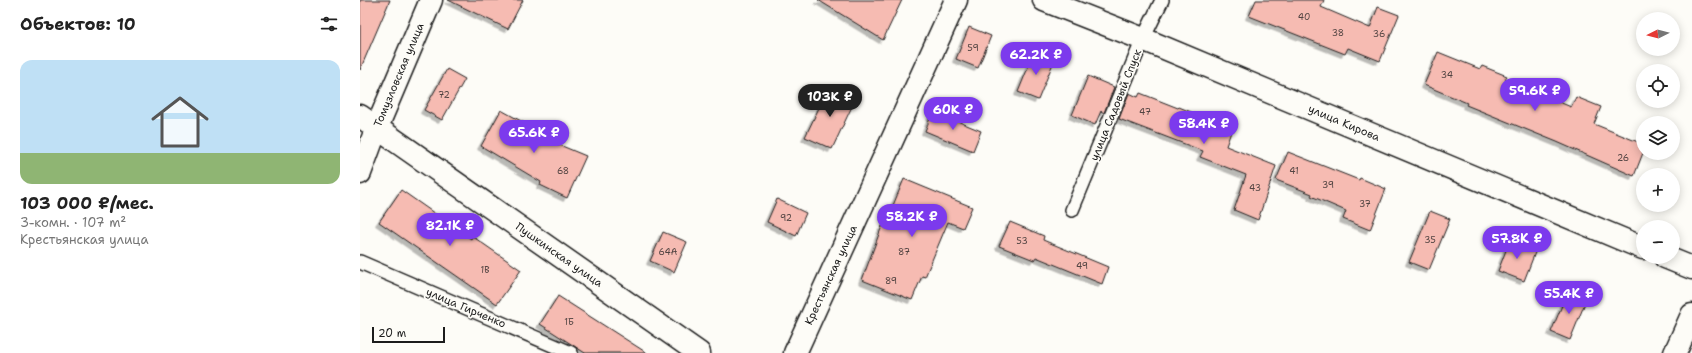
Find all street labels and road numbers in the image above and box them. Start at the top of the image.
street label: Томузловская улица [370,21,428,129]
street label: улица Садовый Спуск [1087,47,1145,163]
street label: улица Кирова [1306,101,1382,145]
street label: Пушкинская улица [512,219,606,291]
street label: Крестьянская улица [801,222,861,327]
street label: улица Гирченко [424,284,509,332]

